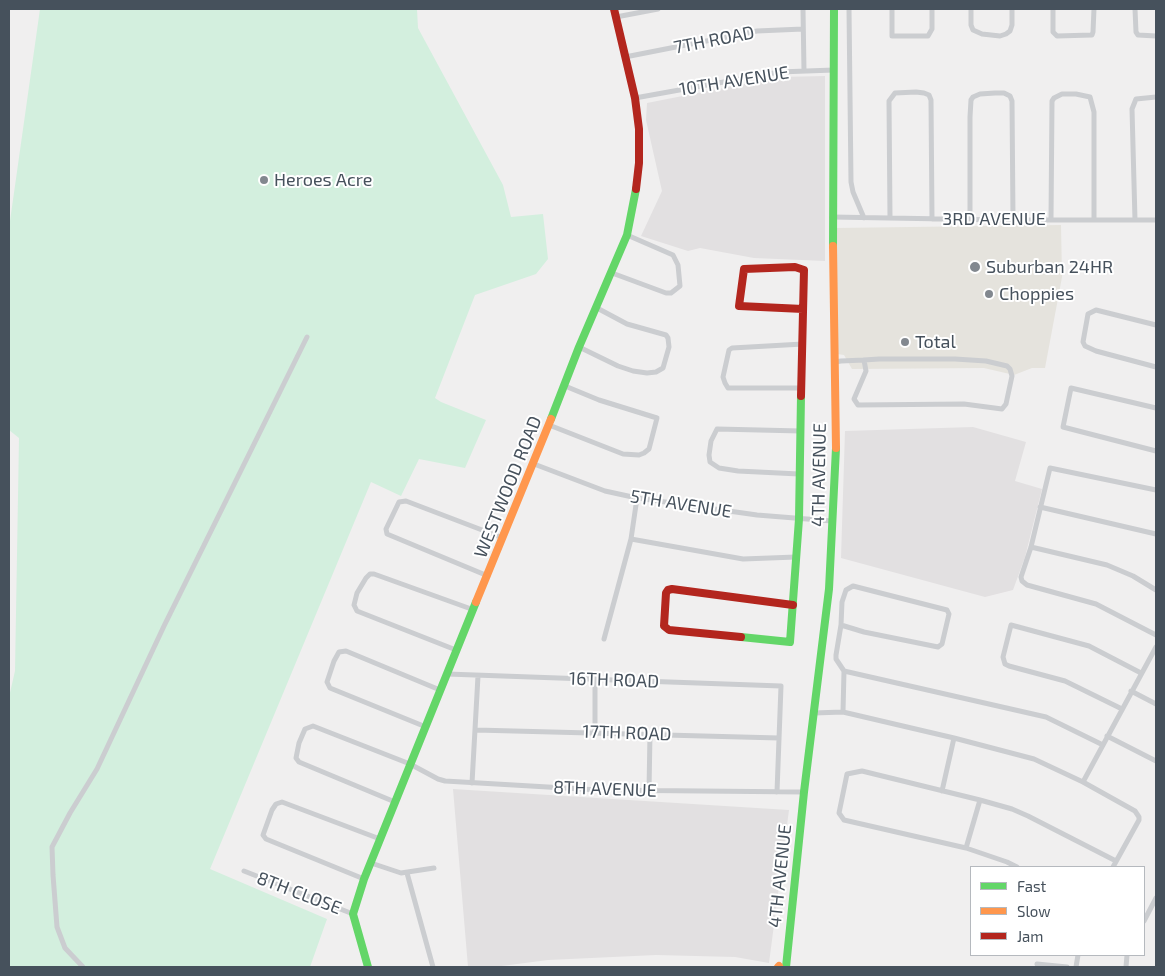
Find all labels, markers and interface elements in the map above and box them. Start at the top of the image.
street label: 7TH ROAD [672,22,756,58]
street label: 10TH AVENUE [678,62,790,100]
place label: Heroes Acre [274,169,372,191]
marker: Heroes Acre [258,174,270,186]
street label: 3RD AVENUE [942,208,1046,230]
place label: Suburban 24HR [986,256,1113,278]
marker: Suburban 24HR [968,260,982,274]
place label: Choppies [999,283,1074,305]
marker: Choppies [983,288,995,300]
place label: Total [915,331,956,353]
marker: Total [899,336,911,348]
street label: WESTWOOD ROAD [470,413,546,561]
street label: 4TH AVENUE [807,423,831,527]
street label: 5TH AVENUE [629,485,733,523]
street label: 16TH ROAD [569,668,659,692]
street label: 17TH ROAD [582,721,672,745]
street label: 8TH AVENUE [553,776,657,802]
street label: 4TH AVENUE [764,823,796,929]
legend [970,866,1145,956]
street label: 8TH CLOSE [254,867,344,919]
text: Fast [1017,877,1046,895]
text: Slow [1017,902,1051,920]
text: Jam [1017,927,1043,945]

